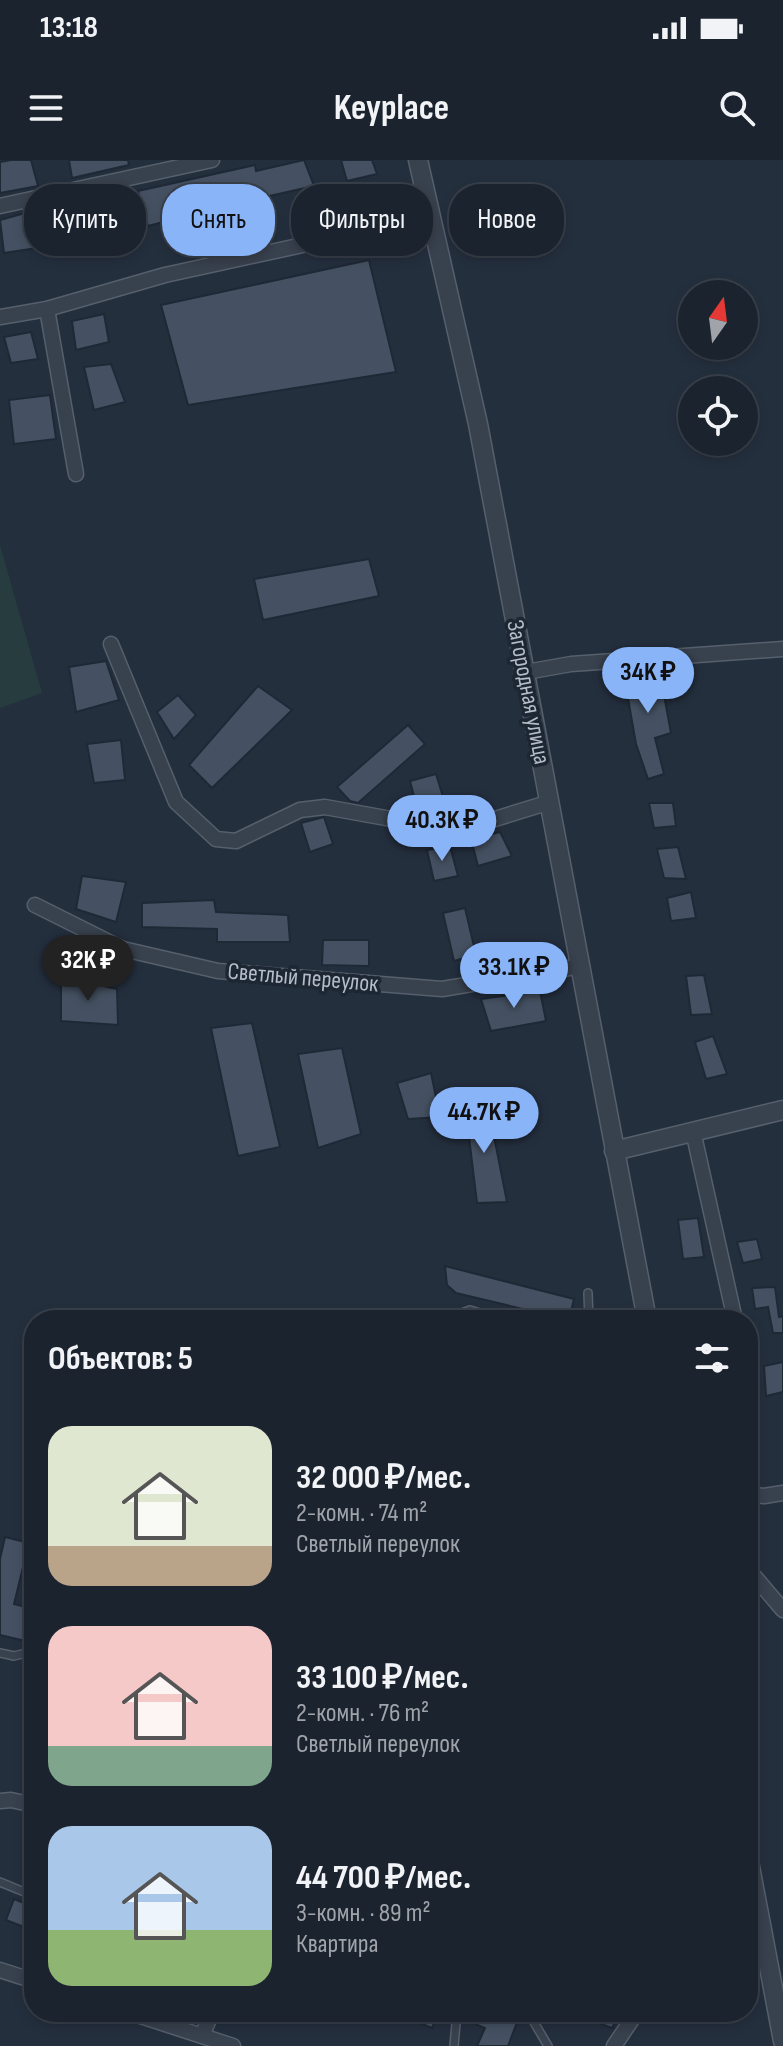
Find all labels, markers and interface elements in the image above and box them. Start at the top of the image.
text: 13:18 [40,10,98,46]
icon: menu [24,86,68,130]
icon: search [715,86,759,130]
text: Keyplace [334,87,449,130]
chip: Купить [24,184,146,256]
chip: Снять [162,184,275,256]
chip: Фильтры [291,184,433,256]
chip: Новое [449,184,564,256]
north arrow [678,280,758,360]
map controls [678,280,758,456]
button: locate [678,376,758,456]
street label: Загородная улица [500,617,557,767]
pin: 34K ₽ [592,647,704,715]
text: 34K ₽ [620,657,676,688]
pin: 40.3K ₽ [368,795,516,863]
text: 40.3K ₽ [405,805,479,836]
pin: 32K ₽ [32,935,144,1003]
pin: 33.1K ₽ [440,942,588,1010]
text: 32K ₽ [60,945,116,976]
text: 33.1K ₽ [478,952,550,983]
street label: Светлый переулок [226,956,380,999]
pin: 44.7K ₽ [410,1087,558,1155]
text: 44.7K ₽ [448,1097,520,1128]
icon: filters [690,1336,734,1380]
text: Объектов: 5 [48,1338,193,1379]
text: 32 000 ₽/мес. [296,1457,471,1498]
icon: home [112,1458,208,1554]
text: 2-комн. · 74 m² [296,1498,427,1529]
text: Светлый переулок [296,1529,460,1560]
text: 33 100 ₽/мес. [296,1657,468,1698]
icon: home [112,1658,208,1754]
text: 2-комн. · 76 m² [296,1698,429,1729]
text: Светлый переулок [296,1729,460,1760]
text: 44 700 ₽/мес. [296,1857,471,1898]
icon: home [112,1858,208,1954]
text: 3-комн. · 89 m² [296,1898,431,1929]
text: Квартира [296,1929,379,1960]

